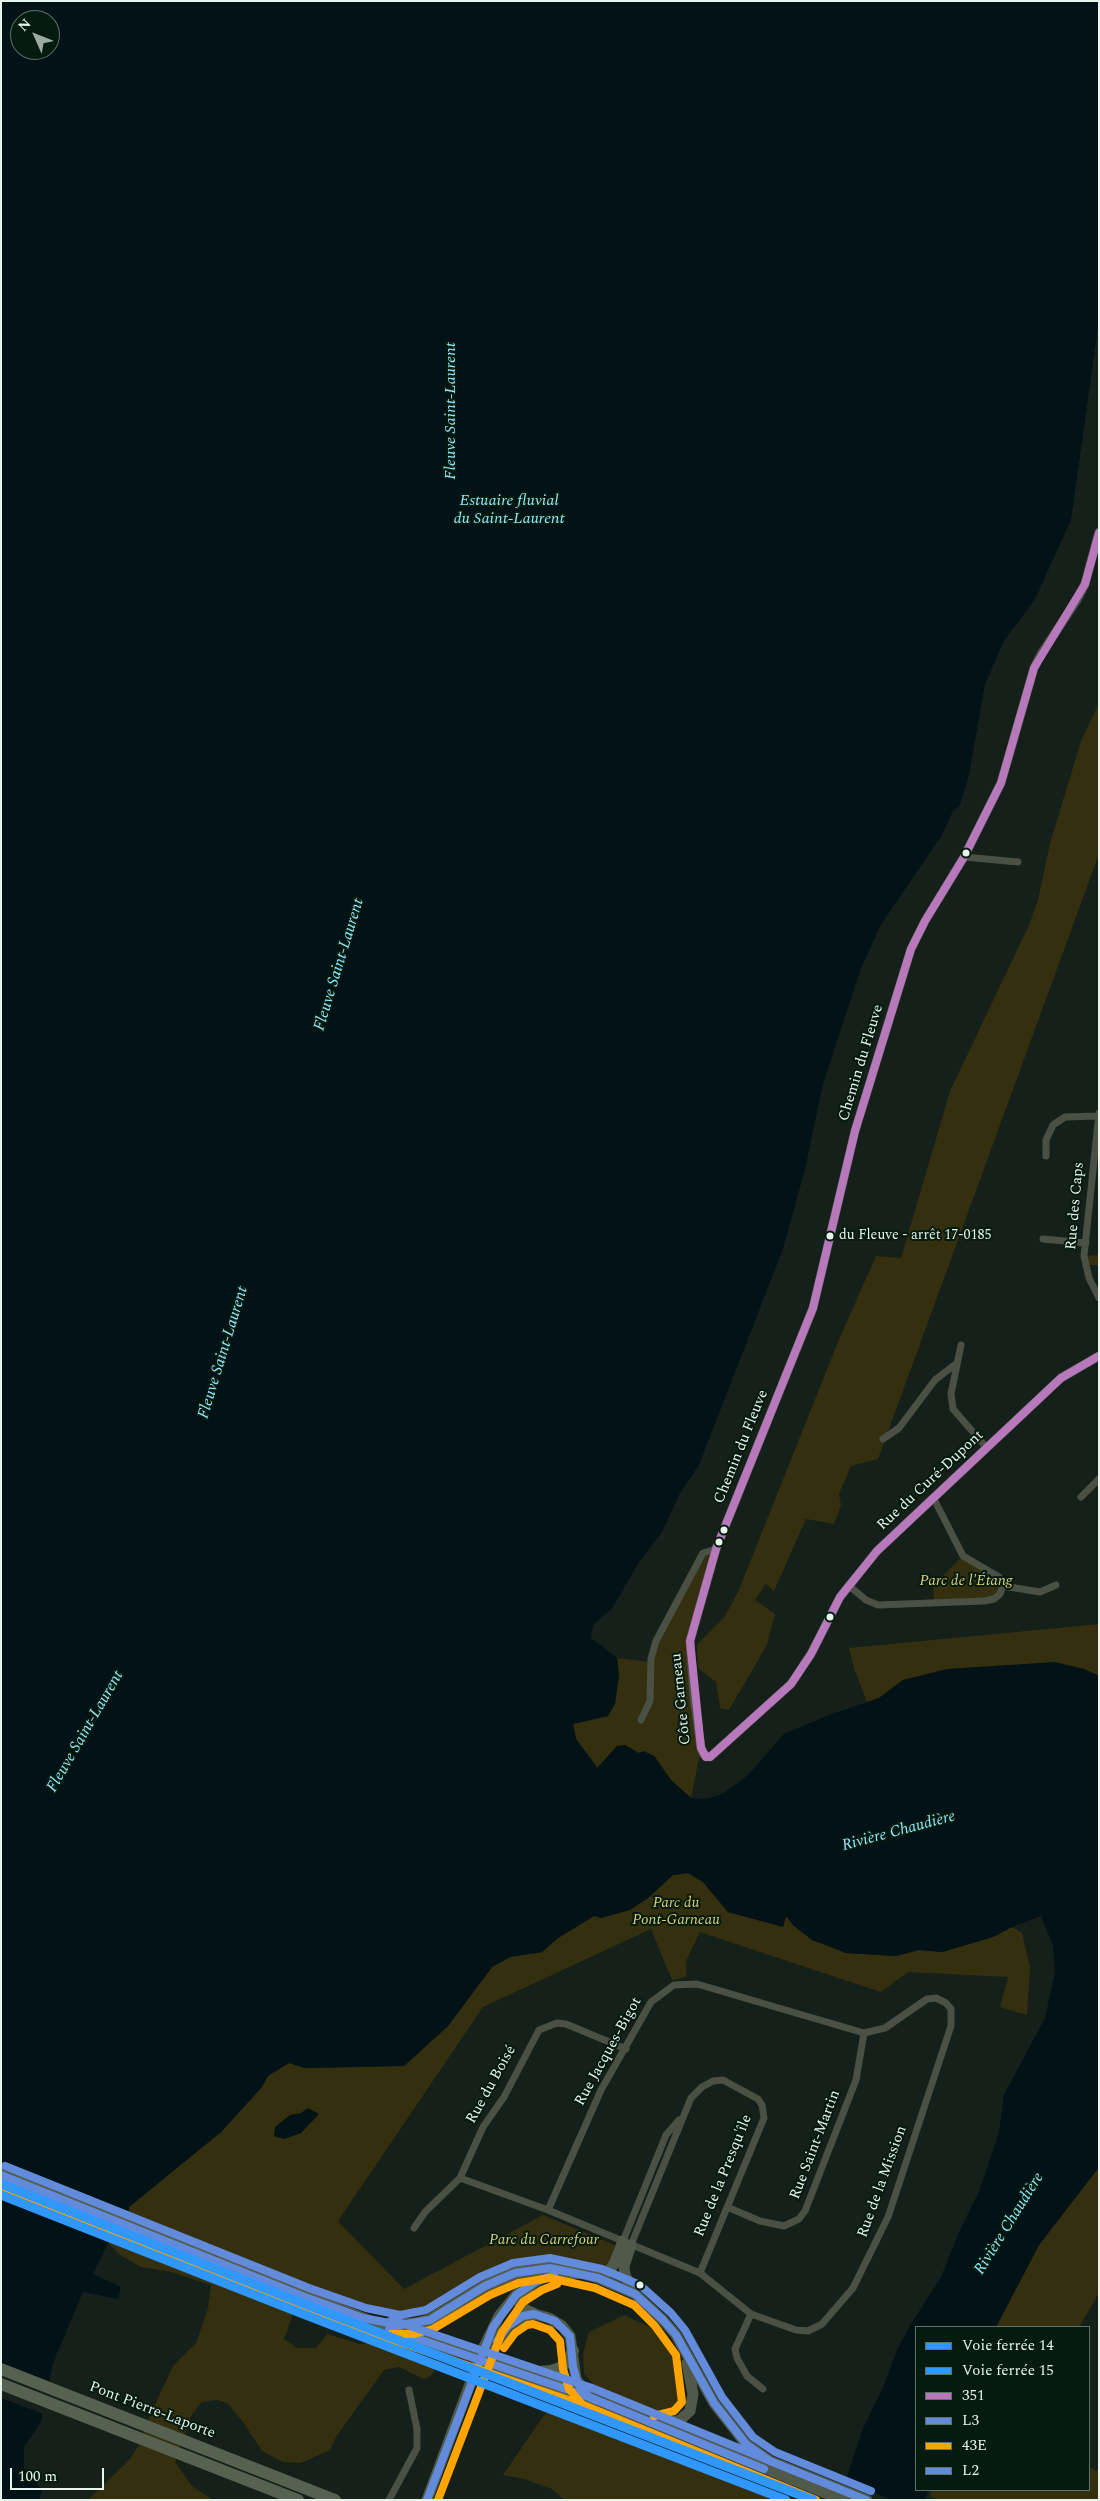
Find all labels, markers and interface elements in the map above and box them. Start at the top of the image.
north arrow [10,10,60,60]
text: N [13,14,36,36]
water label: Fleuve Saint-Laurent [442,342,462,480]
water label: Estuaire fluvial du Saint-Laurent [453,492,565,530]
unlabelled marker [961,848,971,858]
water label: Fleuve Saint-Laurent [311,897,369,1033]
street label: Chemin du Fleuve [836,1003,888,1123]
street label: Rue des Caps [1063,1161,1089,1251]
place label: du Fleuve - arrêt 17-0185 [839,1228,991,1244]
marker: du Fleuve - arrêt 17-0185 [825,1231,835,1241]
water label: Fleuve Saint-Laurent [195,1285,253,1421]
street label: Chemin du Fleuve [711,1388,773,1506]
street label: Rue du Curé-Dupont [874,1427,988,1535]
unlabelled marker [719,1525,729,1535]
unlabelled marker [714,1537,724,1547]
park label: Parc de l'Étang [920,1573,1012,1591]
unlabelled marker [825,1612,835,1622]
street label: Côte Garneau [668,1652,696,1746]
water label: Fleuve Saint-Laurent [43,1668,129,1796]
water label: Rivière Chaudière [840,1808,958,1856]
park label: Parc du Pont-Garneau [632,1895,720,1930]
street label: Rue Jacques-Bigot [572,1995,646,2109]
street label: Rue du Boisé [463,2043,521,2127]
street label: Rue Saint-Martin [787,2088,845,2202]
street label: Rue de la Presqu'île [691,2112,757,2240]
street label: Rue de la Mission [854,2124,912,2240]
water label: Rivière Chaudière [971,2169,1049,2279]
park label: Parc du Carrefour [489,2232,599,2250]
unlabelled marker [635,2280,645,2290]
legend [915,2326,1090,2491]
text: Voie ferrée 14 [962,2334,1054,2357]
text: Voie ferrée 15 [962,2359,1054,2382]
street label: Pont Pierre-Laporte [86,2379,218,2443]
text: 351 [962,2384,985,2407]
text: L3 [962,2409,979,2432]
text: 43E [962,2434,987,2457]
scale bar [12,2458,106,2490]
text: L2 [962,2459,979,2482]
text: 100 m [18,2465,57,2488]

